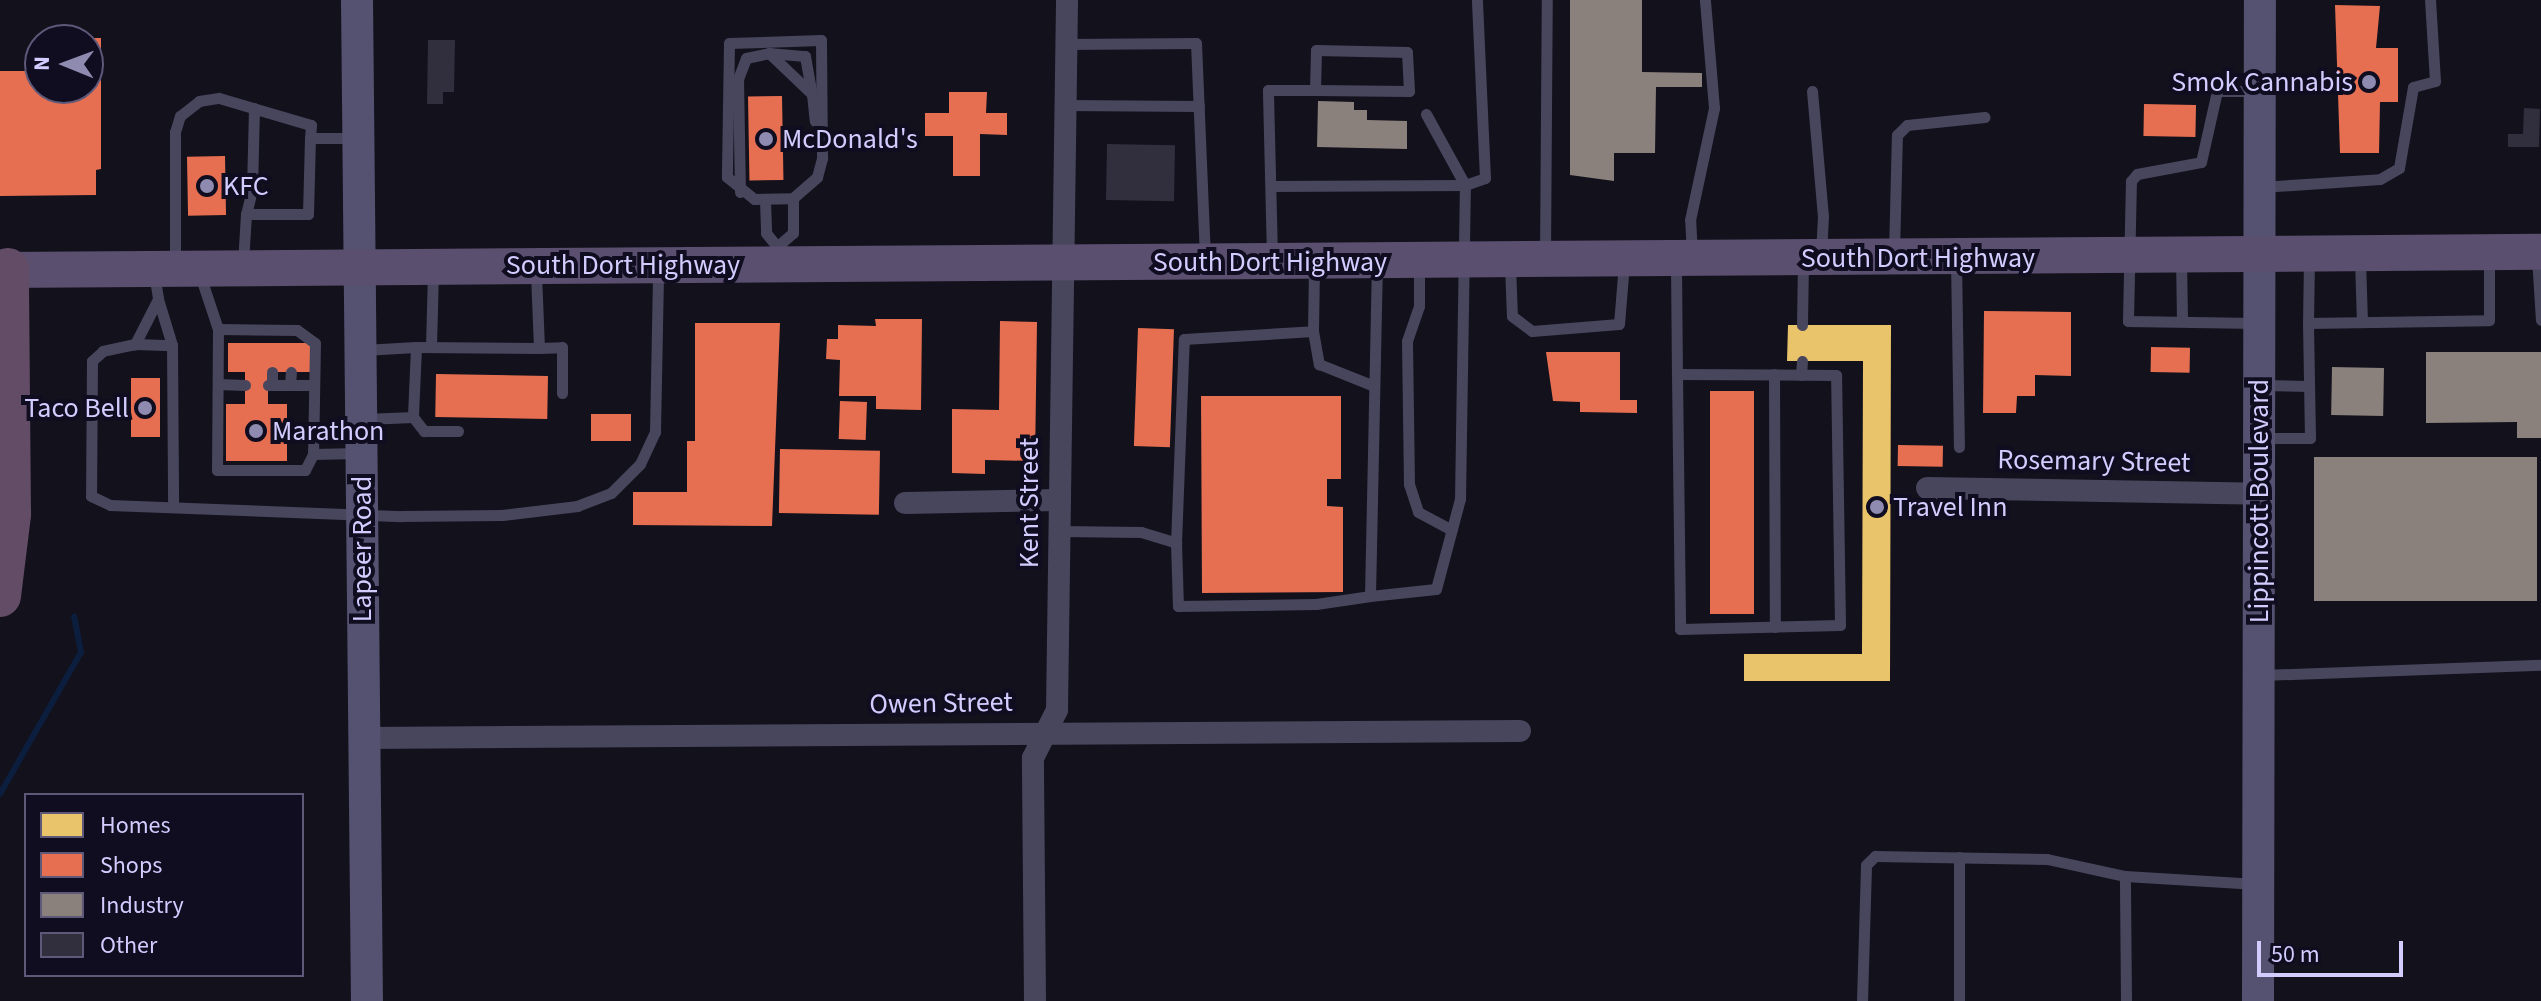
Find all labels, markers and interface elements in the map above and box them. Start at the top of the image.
north arrow [24,24,104,104]
text: N [26,56,58,71]
place label: Smok Cannabis [2171,65,2353,99]
marker: Smok Cannabis [2360,73,2378,91]
place label: McDonald's [782,122,918,156]
marker: McDonald's [757,130,775,148]
place label: KFC [223,169,269,203]
marker: KFC [198,177,216,195]
street label: South Dort Highway [1801,241,2035,275]
street label: South Dort Highway [1153,245,1387,279]
street label: South Dort Highway [506,248,740,282]
street label: Lippincott Boulevard [2242,379,2276,623]
place label: Taco Bell [24,391,129,425]
marker: Taco Bell [136,399,154,417]
place label: Marathon [272,414,384,448]
marker: Marathon [247,422,265,440]
street label: Kent Street [1012,438,1046,568]
street label: Rosemary Street [1997,443,2191,479]
street label: Lapeer Road [345,476,379,622]
place label: Travel Inn [1893,490,2007,524]
marker: Travel Inn [1868,498,1886,516]
street label: Owen Street [869,685,1013,721]
legend [24,793,304,977]
text: Homes [100,808,171,843]
text: Shops [100,848,162,883]
text: Industry [100,888,184,923]
scale bar [2261,925,2407,975]
text: Other [100,928,157,963]
text: 50 m [2271,937,2320,972]

